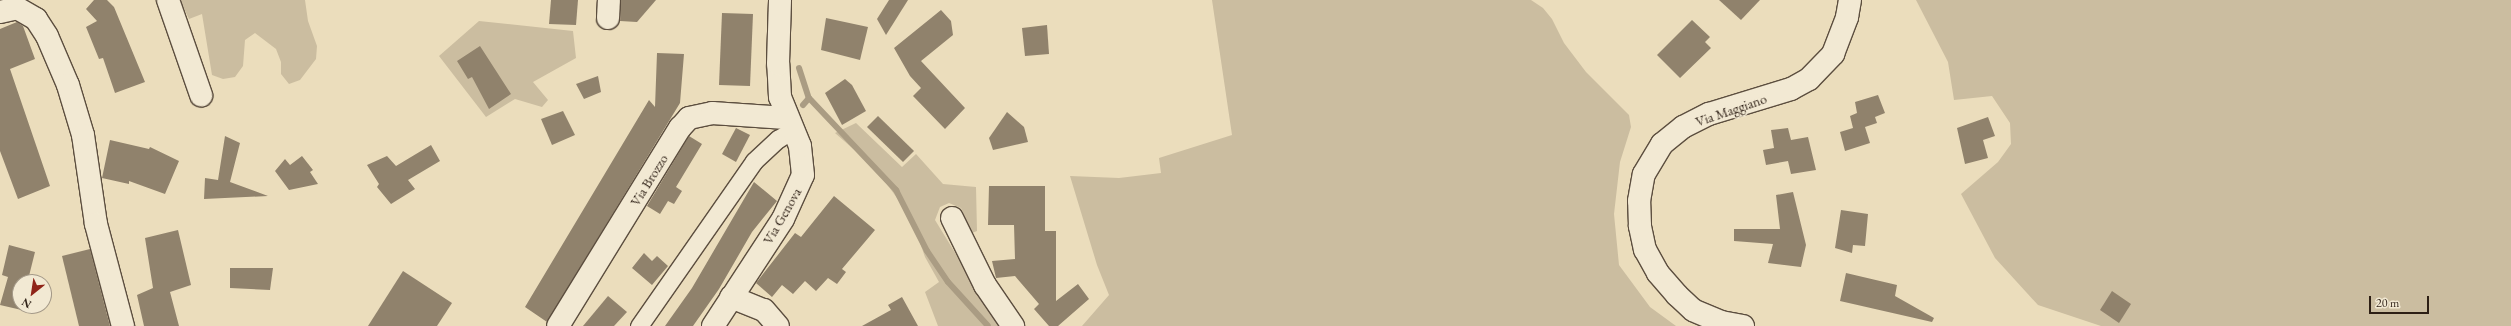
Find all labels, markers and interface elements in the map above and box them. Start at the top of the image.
street label: Via Maggiano [1693,90,1769,130]
street label: Via Brozzo [626,151,672,209]
street label: Via Genova [759,185,805,247]
north arrow [12,274,52,314]
scale bar [2371,288,2431,314]
text: N [19,295,34,312]
text: 20 m [2376,295,2399,311]

